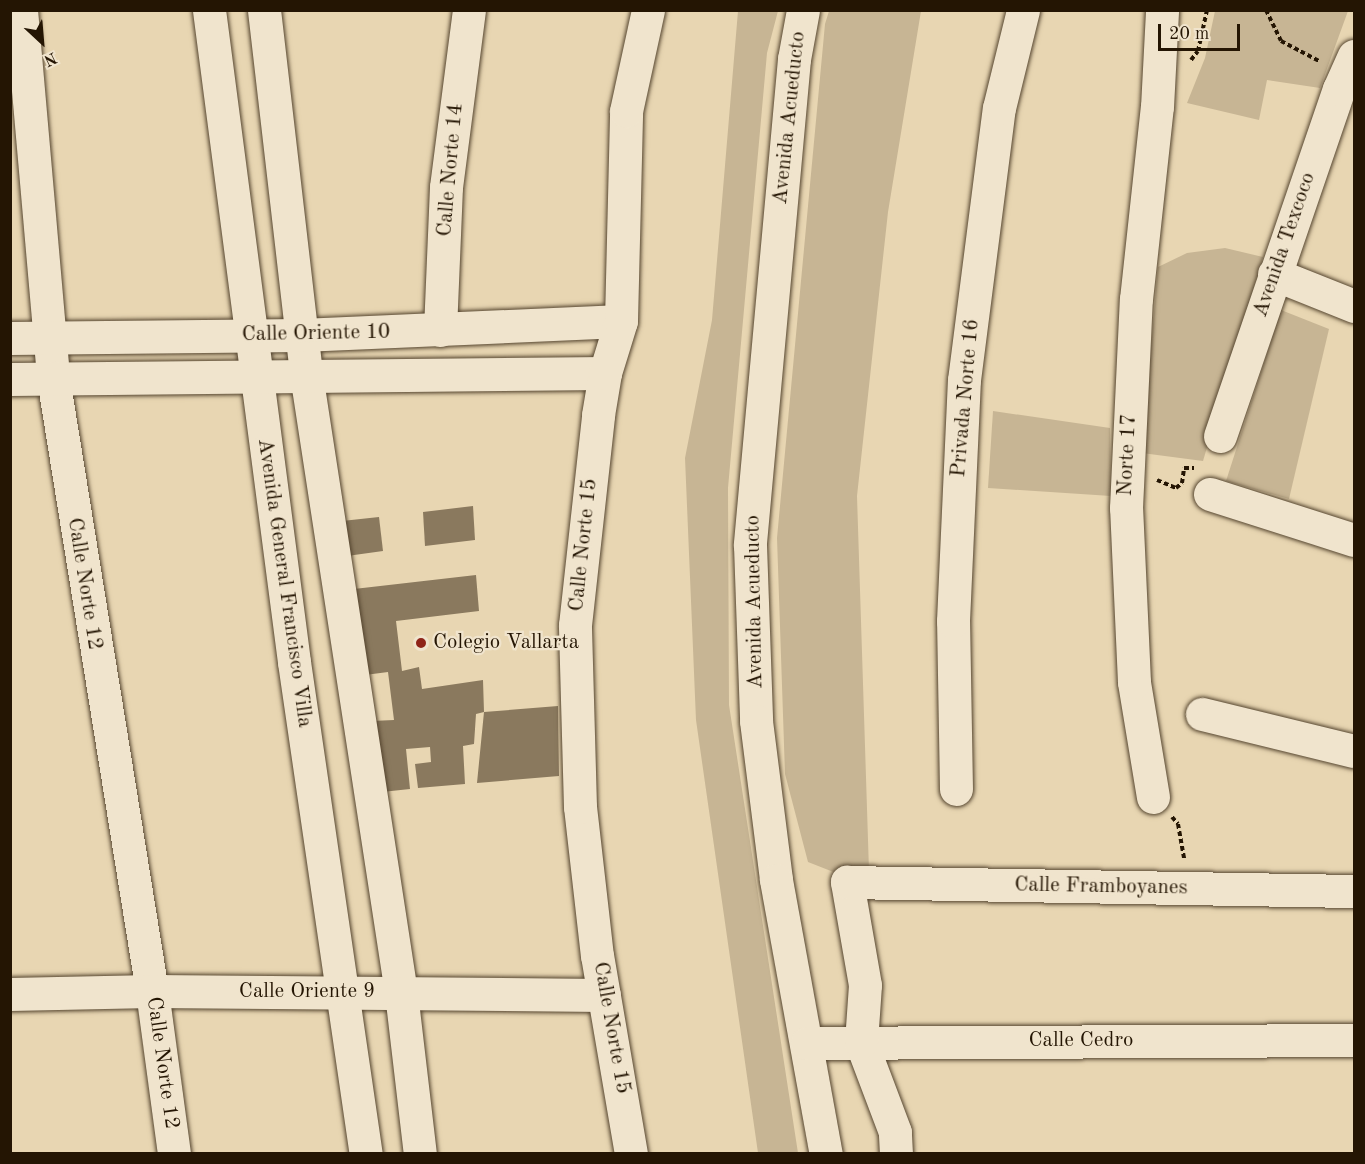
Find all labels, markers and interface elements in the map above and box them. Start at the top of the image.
north arrow [12,12,72,72]
scale bar [1161,12,1244,50]
text: 20 m [1169,25,1209,43]
street label: Avenida Acueducto [768,30,812,206]
text: N [41,48,59,68]
street label: Calle Norte 14 [433,102,469,238]
street label: Avenida Texcoco [1248,169,1322,321]
street label: Privada Norte 16 [947,318,985,478]
street label: Calle Oriente 10 [242,320,390,348]
street label: Norte 17 [1113,413,1143,497]
street label: Avenida General Francisco Villa [251,437,317,729]
street label: Calle Norte 15 [564,477,604,613]
street label: Avenida Acueducto [741,515,769,689]
street label: Calle Norte 12 [61,516,107,652]
place label: Colegio Vallarta [433,630,579,656]
marker: Colegio Vallarta [414,636,428,650]
street label: Calle Framboyanes [1014,873,1188,901]
street label: Calle Norte 15 [587,960,635,1096]
street label: Calle Oriente 9 [239,979,375,1005]
street label: Calle Norte 12 [140,995,184,1131]
street label: Calle Cedro [1028,1028,1134,1054]

